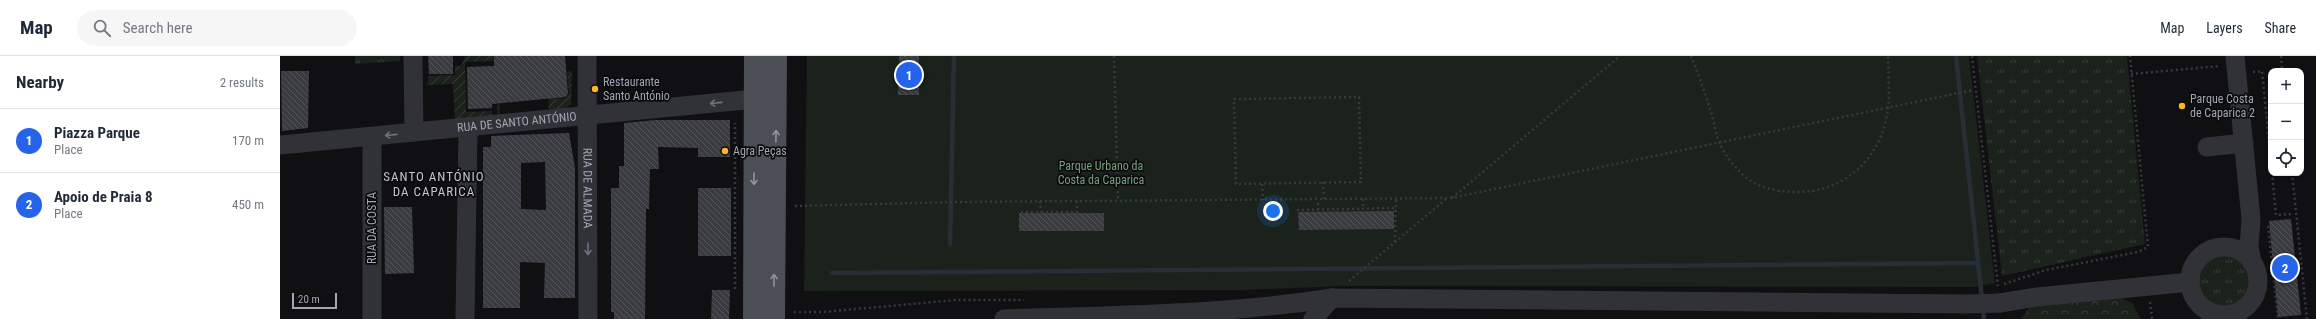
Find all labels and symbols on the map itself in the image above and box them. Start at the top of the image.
pin: 1 [896,60,922,90]
place label: Restaurante Santo António [603,75,670,103]
marker: Restaurante Santo António [590,84,600,94]
place label: Parque Costa de Caparica 2 [2190,92,2255,120]
one-way arrow [710,100,723,107]
marker: Parque Costa de Caparica 2 [2177,101,2187,111]
street label: RUA DE SANTO ANTÓNIO [457,109,577,135]
one-way arrow [772,130,780,143]
one-way arrow [385,131,398,138]
place label: Agra Peças [733,144,787,158]
marker: Agra Peças [720,146,730,156]
street label: RUA DE ALMADA [580,148,595,228]
park label: Parque Urbano da Costa da Caparica [1058,159,1145,187]
district label: SANTO ANTÓNIO DA CAPARICA [383,169,485,199]
one-way arrow [750,172,758,185]
street label: RUA DA COSTA [365,192,379,264]
your location [1263,201,1283,221]
one-way arrow [584,242,592,255]
pin: 2 [2272,253,2298,283]
one-way arrow [770,274,778,287]
scale bar [292,291,337,310]

